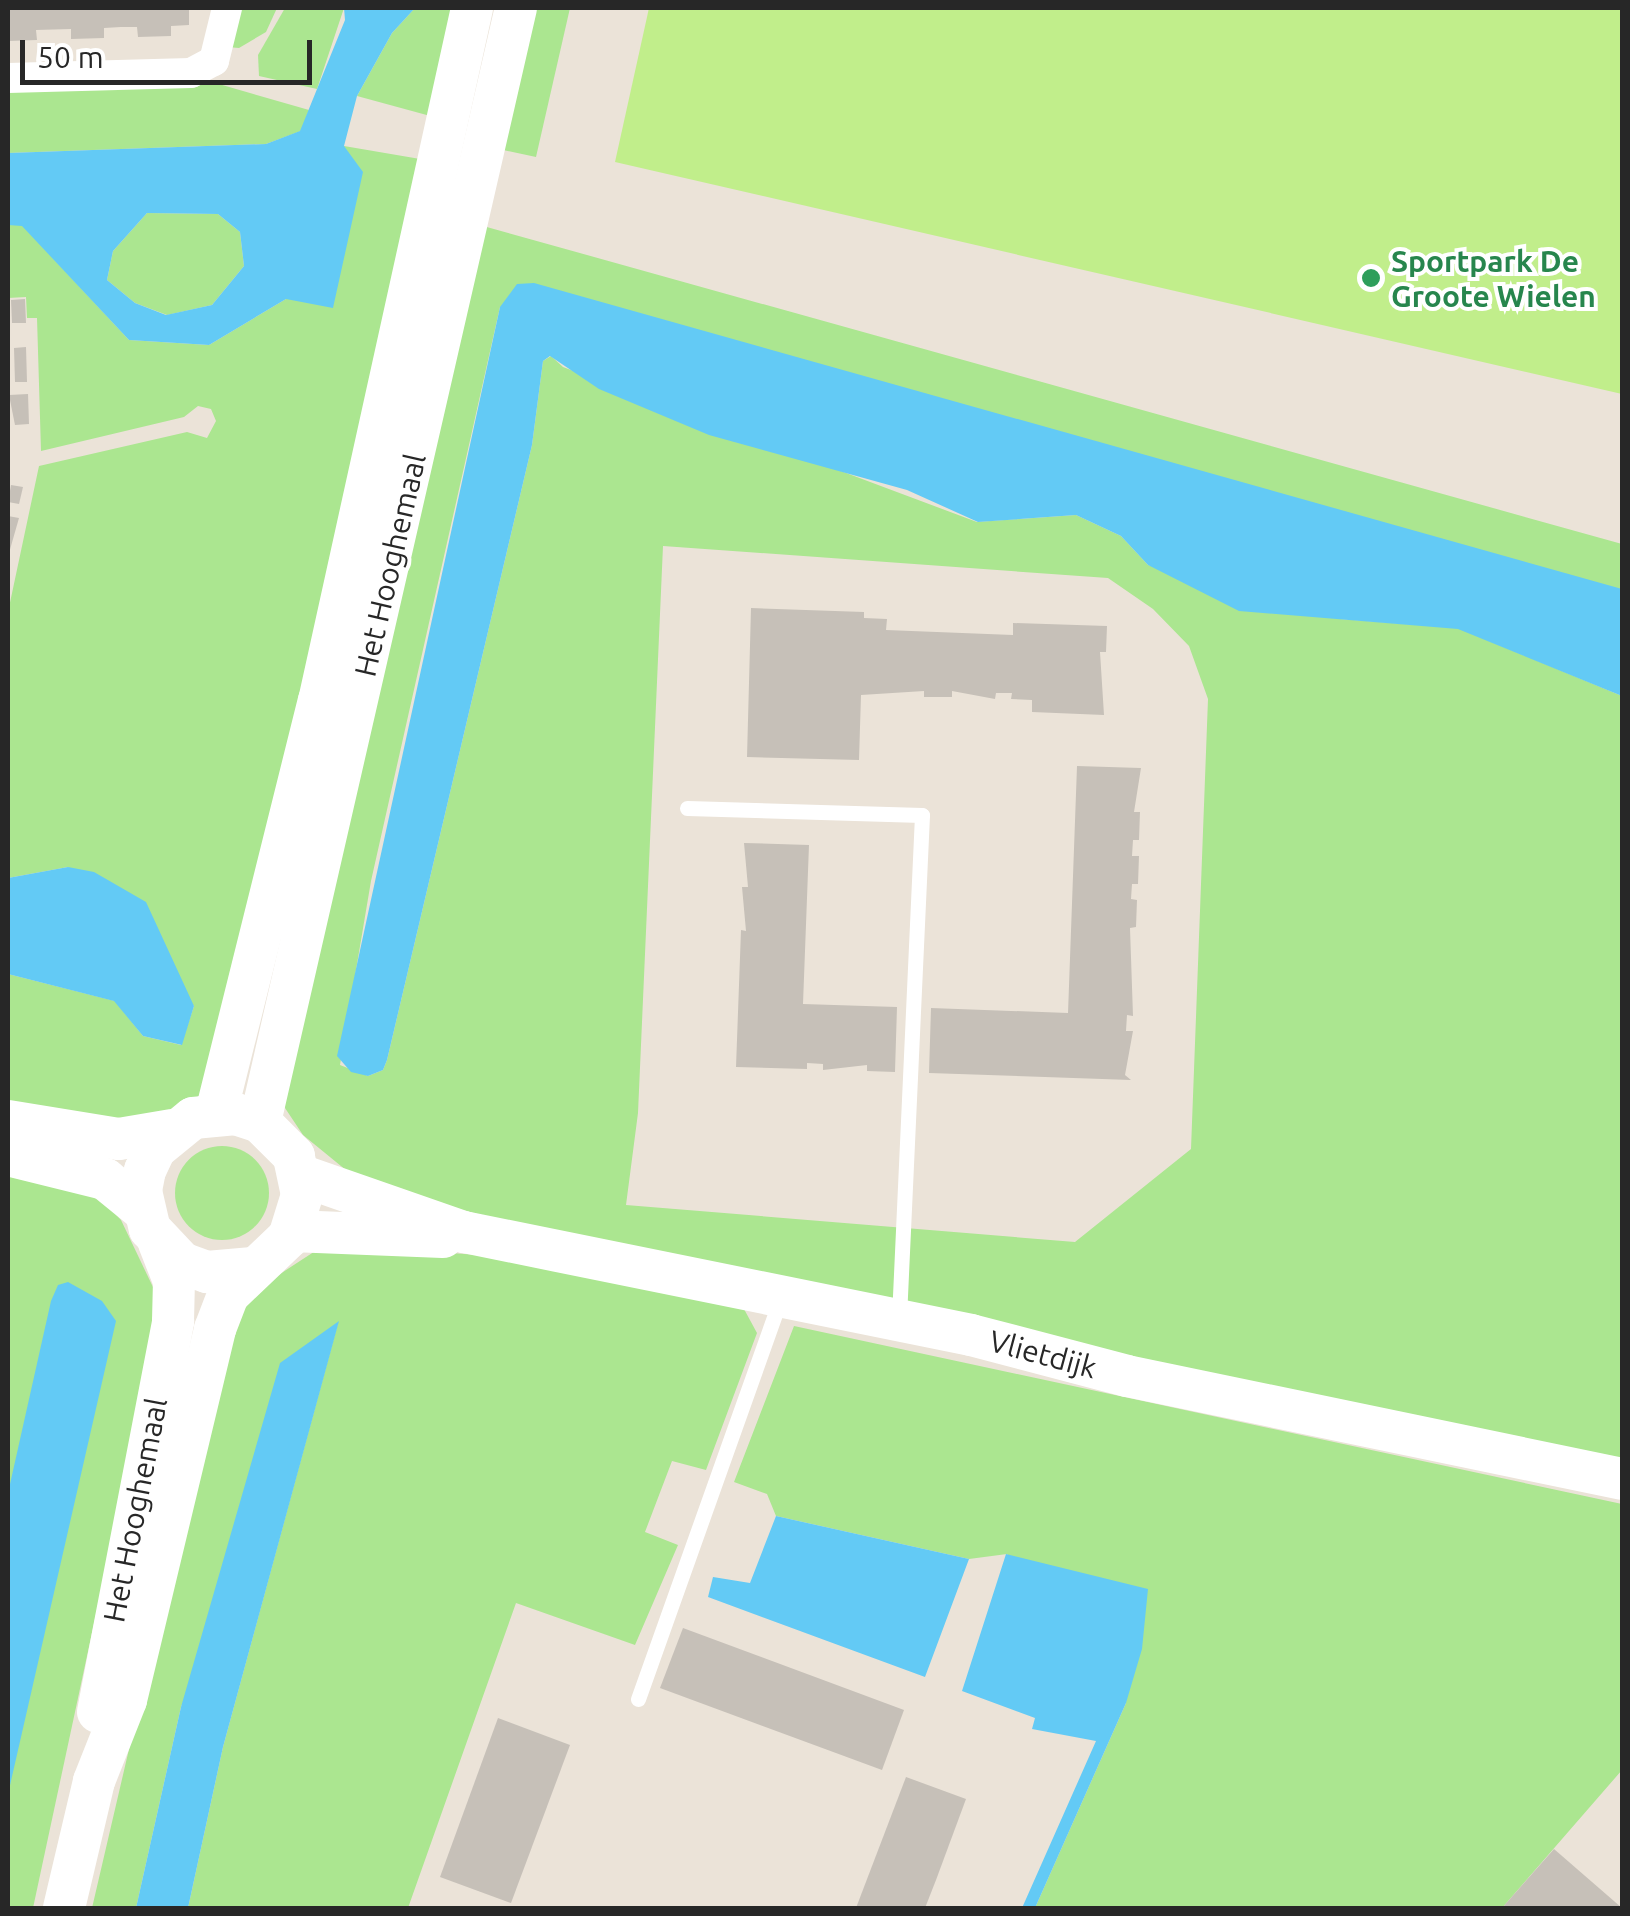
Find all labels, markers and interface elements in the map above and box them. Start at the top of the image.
scale bar [25,20,318,82]
text: 50 m [37,40,104,74]
place label: Sportpark De Groote Wielen [1391,243,1596,314]
marker: Sportpark De Groote Wielen [1360,267,1382,289]
street label: Het Hooghemaal [347,450,433,680]
street label: Vlietdijk [985,1322,1101,1386]
street label: Het Hooghemaal [96,1395,174,1625]

